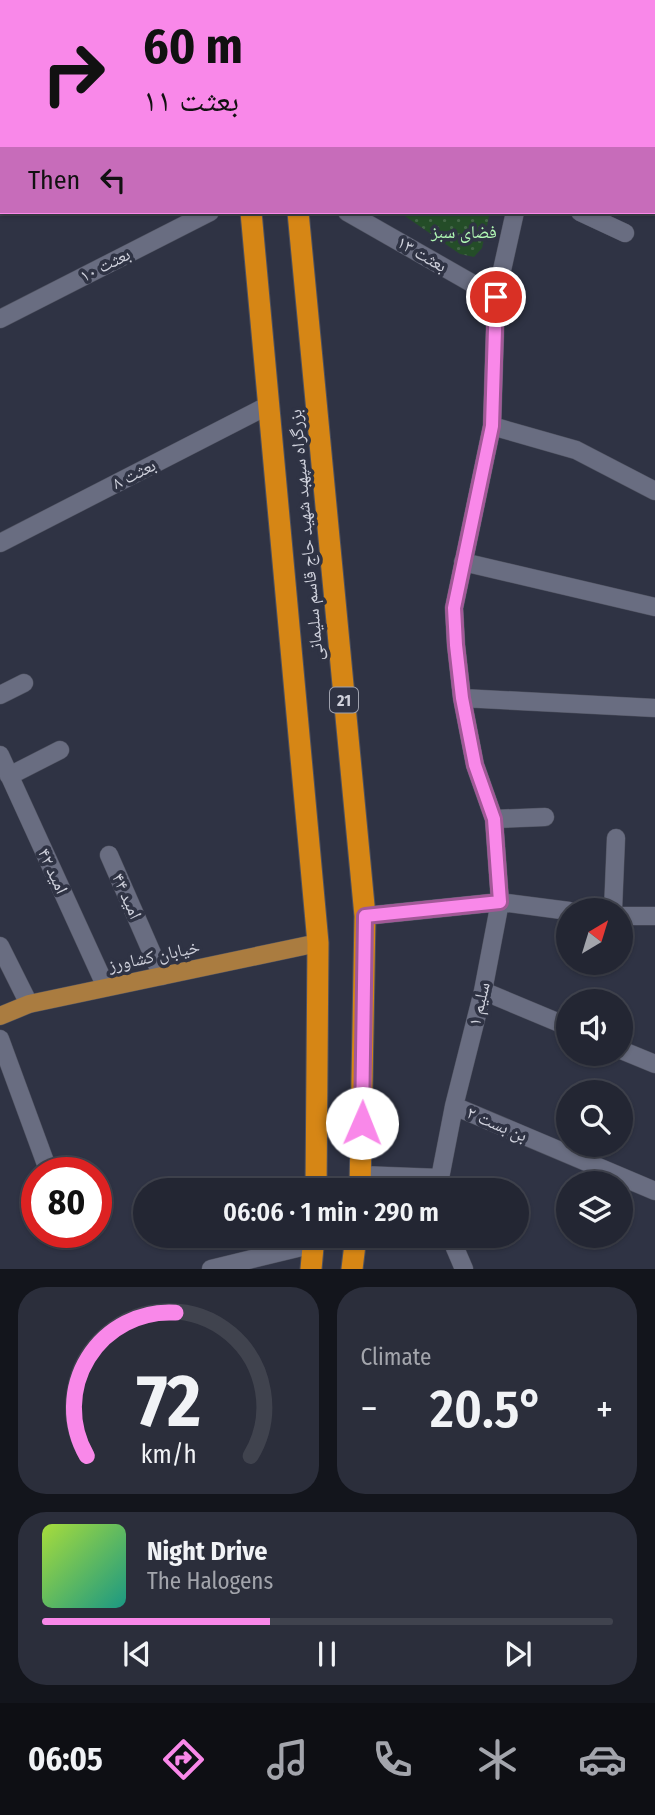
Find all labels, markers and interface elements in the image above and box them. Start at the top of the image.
text: 60 m [143,17,243,76]
icon: right [28,28,119,119]
text: بعثت ۱۱ [143,81,239,119]
icon: left [94,161,132,199]
text: Then [28,165,80,196]
park label: فضای سبز [430,221,497,243]
street label: بعثت ۱۳ [393,231,451,277]
street label: بعثت ۱۰ [76,243,134,287]
pin [466,267,526,327]
icon: arrive [477,278,515,316]
street label: بزرگراه سپهبد شهید حاج قاسم سلیمانی [284,408,329,662]
street label: بعثت ۸ [109,454,159,494]
road number: 21 [330,688,358,712]
street label: امید ۴۲ [33,845,73,897]
street label: امید ۴۴ [107,870,147,922]
north arrow [556,898,634,975]
map controls [556,898,633,1248]
street label: خیابان کشاورز [105,936,202,977]
street label: سلیم ۱ [463,980,496,1028]
button: sound [556,989,633,1066]
button: search [556,1080,633,1157]
position arrow [325,1086,399,1160]
street label: بن بست ۲ [463,1101,531,1147]
speed limit sign: 80 [21,1157,112,1248]
button: layers [556,1171,633,1248]
text: 06:06 · 1 min · 290 m [223,1197,439,1228]
text: Climate [361,1343,431,1371]
text: 72 [136,1359,201,1446]
text: 20.5° [430,1378,543,1441]
text: − [361,1386,378,1432]
text: + [596,1386,613,1432]
text: km/h [140,1440,196,1470]
text: Night Drive [147,1536,267,1567]
text: The Halogens [147,1567,273,1595]
icon: previous [118,1635,156,1673]
icon: pause [308,1635,346,1673]
icon: next [499,1635,537,1673]
icon: directions [159,1735,208,1784]
icon: music [263,1735,312,1784]
icon: phone [368,1735,417,1784]
icon: climate [473,1735,522,1784]
icon: car [578,1735,627,1784]
text: 06:05 [28,1740,103,1778]

